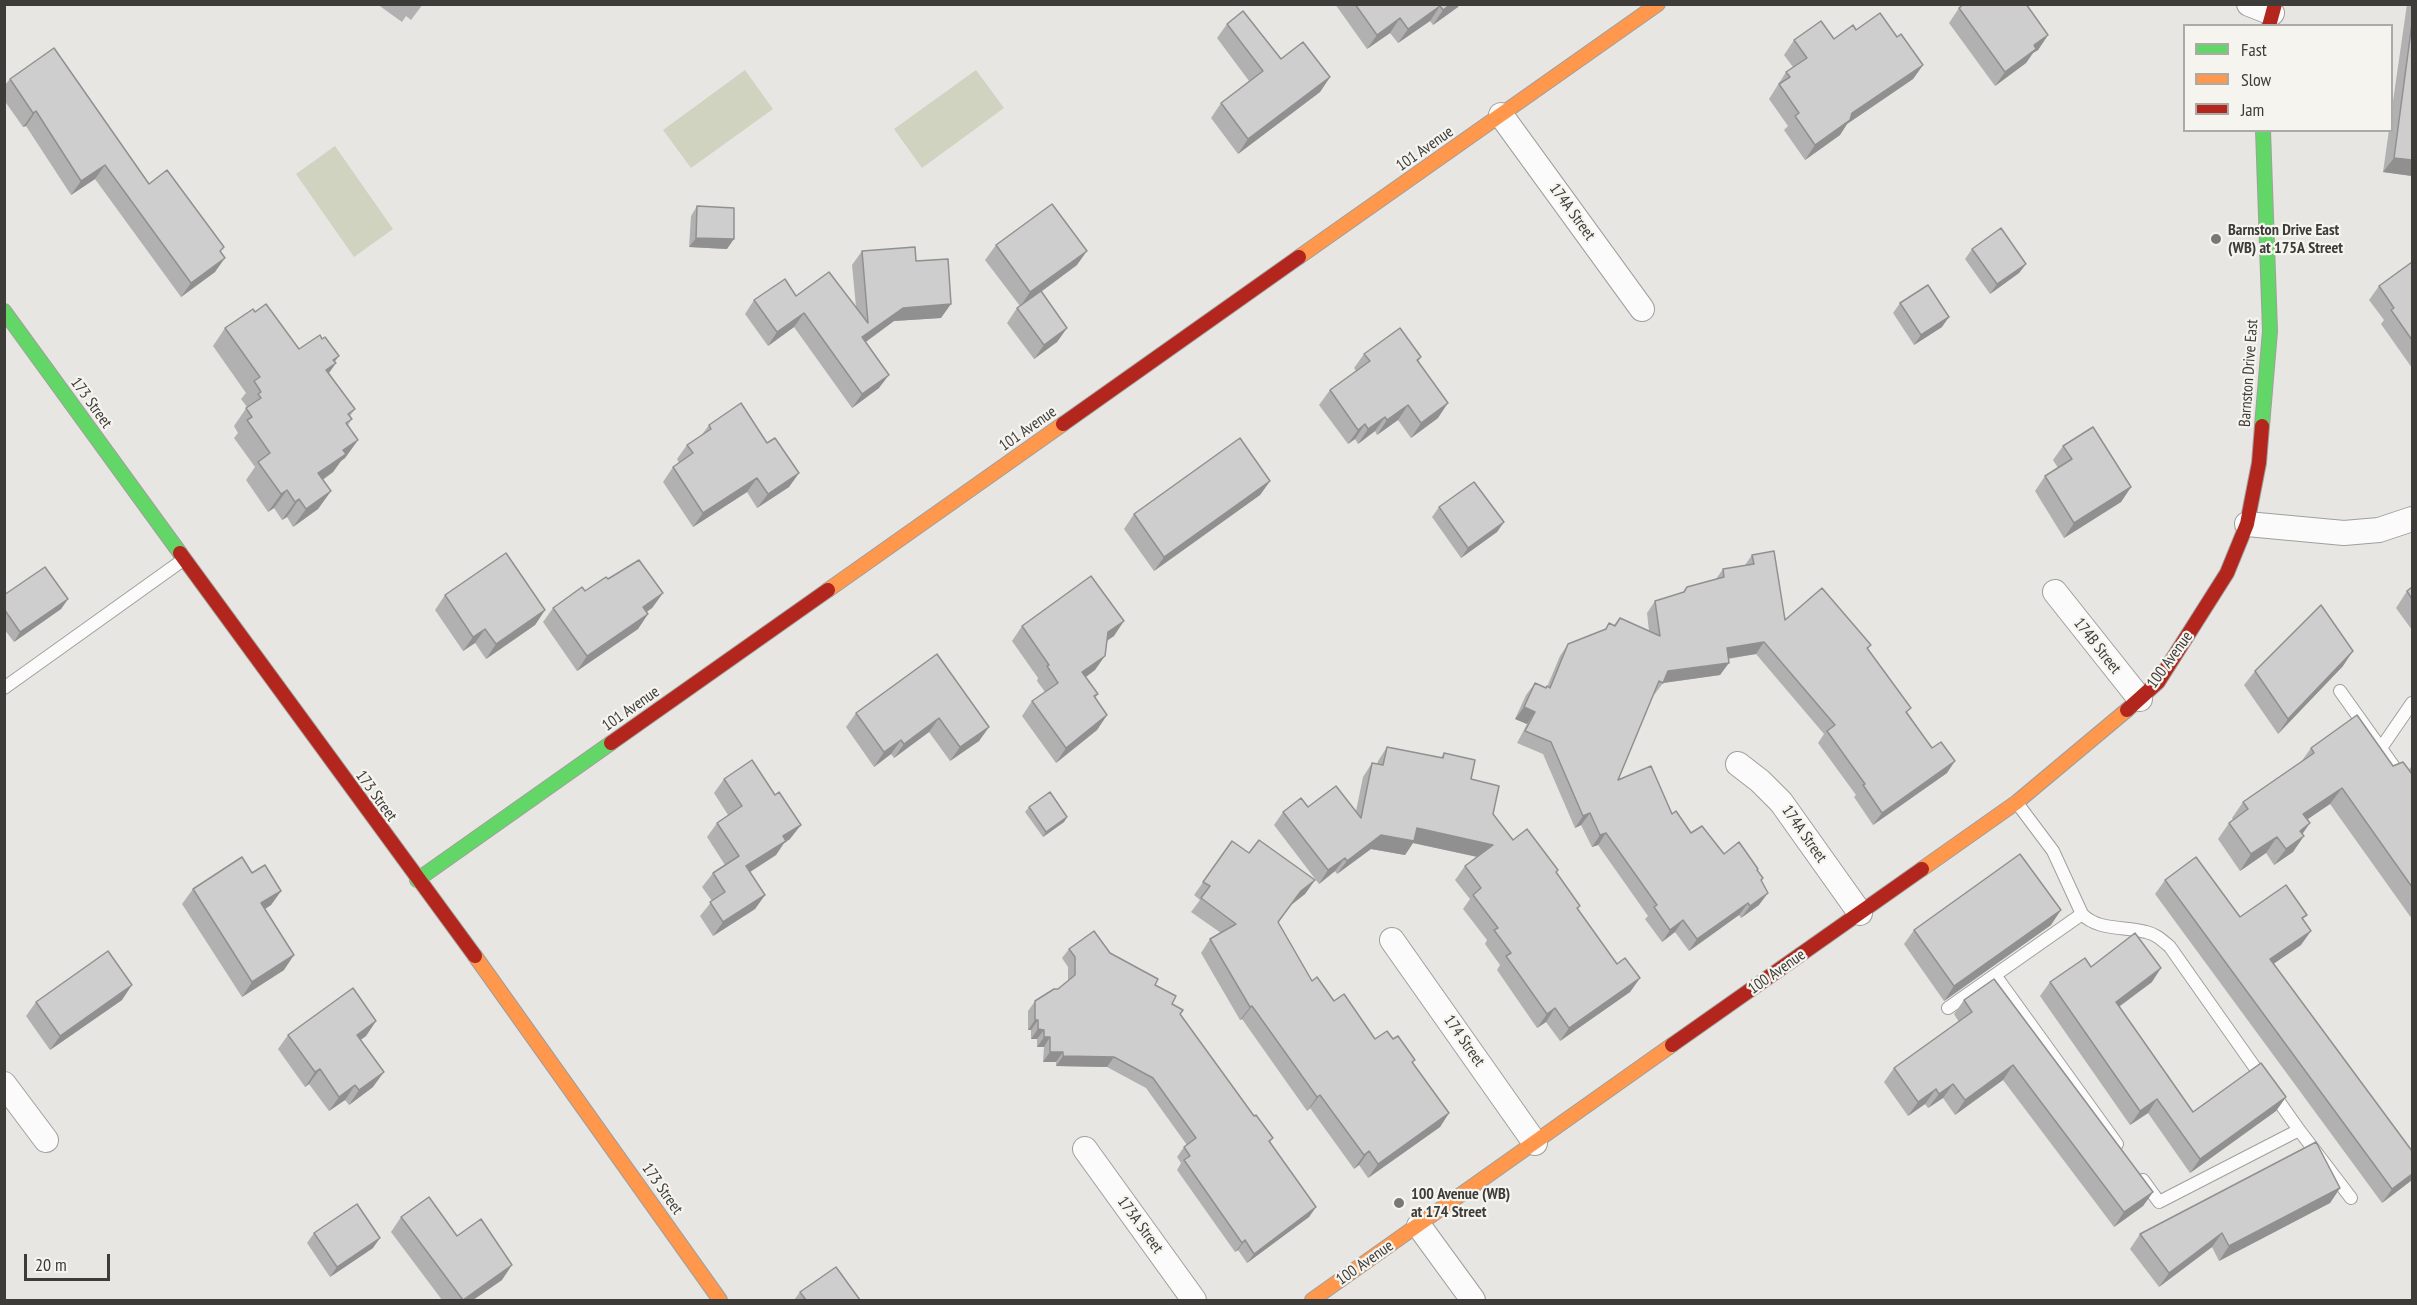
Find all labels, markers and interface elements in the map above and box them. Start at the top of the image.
legend [2183,24,2393,132]
text: Fast [2241,38,2267,61]
text: Slow [2241,68,2271,91]
text: Jam [2241,98,2264,121]
street label: 101 Avenue [1393,122,1457,176]
street label: 174A Street [1545,180,1599,244]
place label: Barnston Drive East (WB) at 175A Street [2228,220,2343,258]
marker: Barnston Drive East (WB) at 175A Street [2209,232,2223,246]
street label: Barnston Drive East [2236,319,2262,427]
street label: 173 Street [66,374,116,432]
street label: 101 Avenue [996,402,1060,456]
street label: 174B Street [2069,614,2125,678]
street label: 100 Avenue [2143,628,2197,692]
street label: 101 Avenue [599,682,663,736]
street label: 173 Street [351,767,401,825]
street label: 174A Street [1777,802,1831,866]
street label: 100 Avenue [1745,945,1809,999]
street label: 174 Street [1439,1012,1489,1070]
street label: 173 Street [637,1160,687,1218]
place label: 100 Avenue (WB) at 174 Street [1411,1184,1510,1222]
street label: 173A Street [1113,1193,1167,1257]
marker: 100 Avenue (WB) at 174 Street [1392,1196,1406,1210]
street label: 100 Avenue [1333,1236,1397,1290]
scale bar [27,1242,112,1280]
text: 20 m [35,1253,67,1276]

